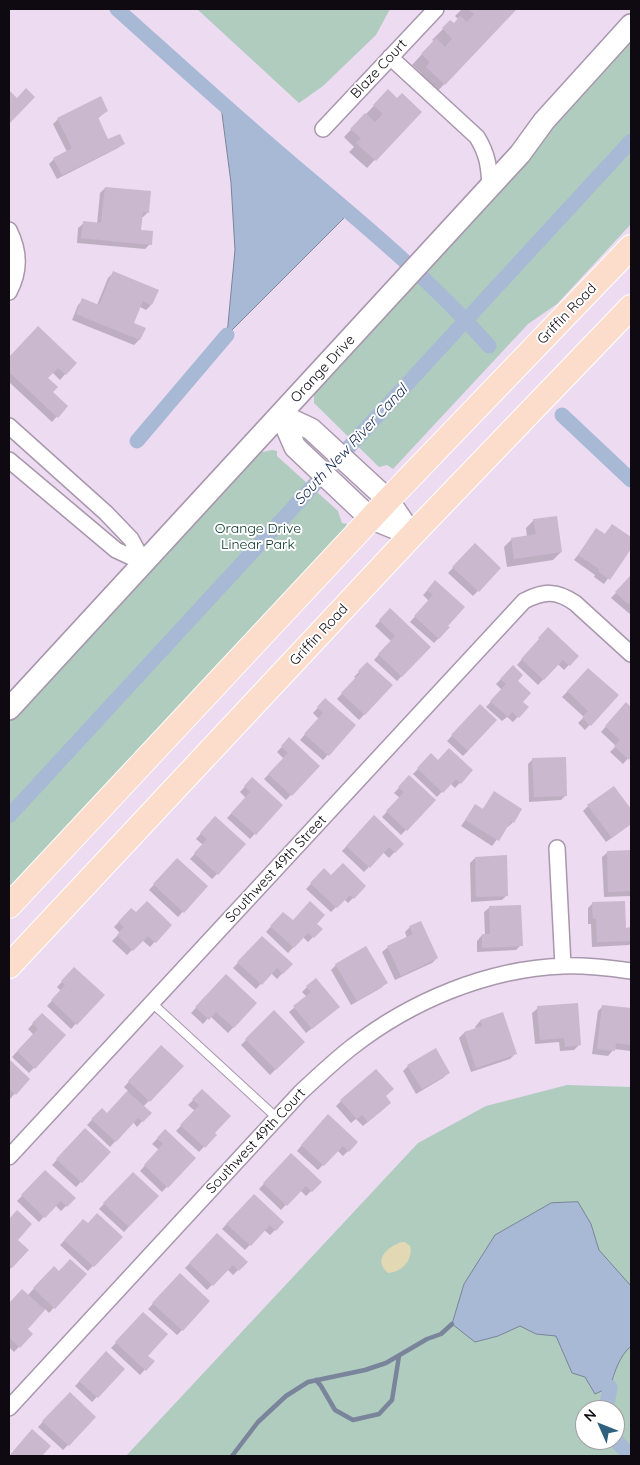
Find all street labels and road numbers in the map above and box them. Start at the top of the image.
street label: Blaze Court [347,36,411,102]
street label: Griffin Road [534,280,600,348]
street label: Orange Drive [287,332,359,406]
street label: Griffin Road [286,601,352,669]
street label: Southwest 49th Street [222,812,330,926]
street label: Southwest 49th Court [203,1085,309,1197]

